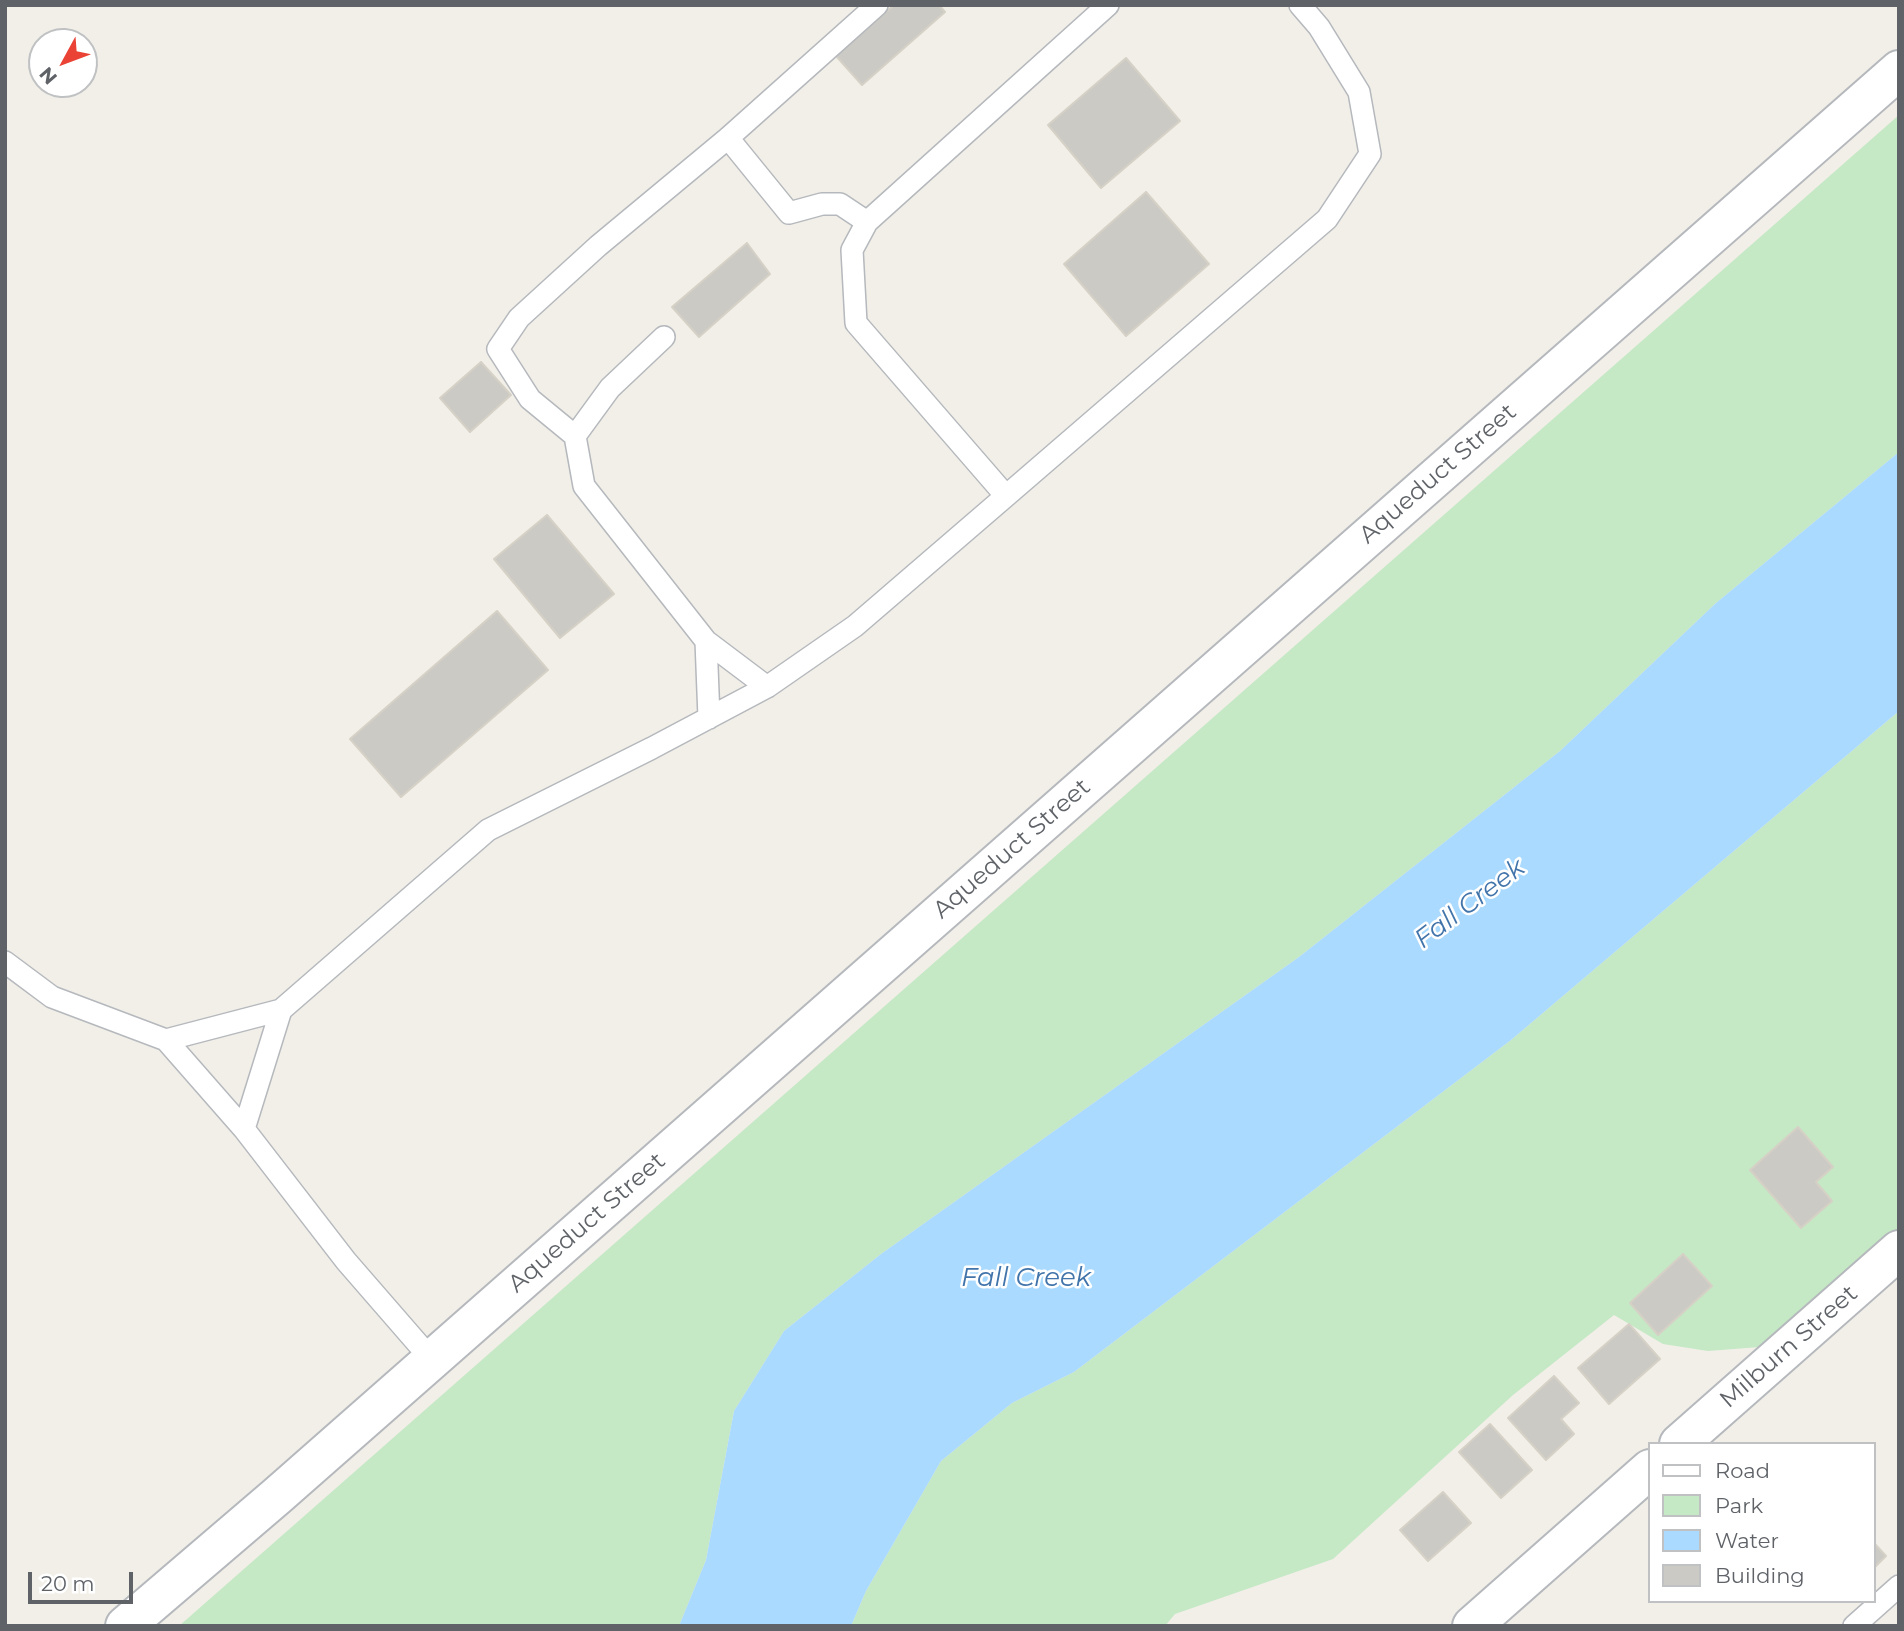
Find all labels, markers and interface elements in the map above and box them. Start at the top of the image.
north arrow [28,28,98,98]
text: N [35,62,62,89]
street label: Aqueduct Street [1354,398,1522,550]
street label: Aqueduct Street [928,773,1096,925]
water label: Fall Creek [1409,852,1531,956]
street label: Aqueduct Street [503,1147,671,1299]
water label: Fall Creek [961,1262,1091,1294]
street label: Milburn Street [1714,1279,1864,1415]
legend [1648,1442,1876,1603]
text: Road [1715,1458,1770,1483]
text: Park [1715,1493,1763,1518]
text: Water [1715,1528,1779,1553]
scale bar [32,1558,136,1602]
text: Building [1715,1563,1805,1588]
text: 20 m [41,1571,95,1596]

